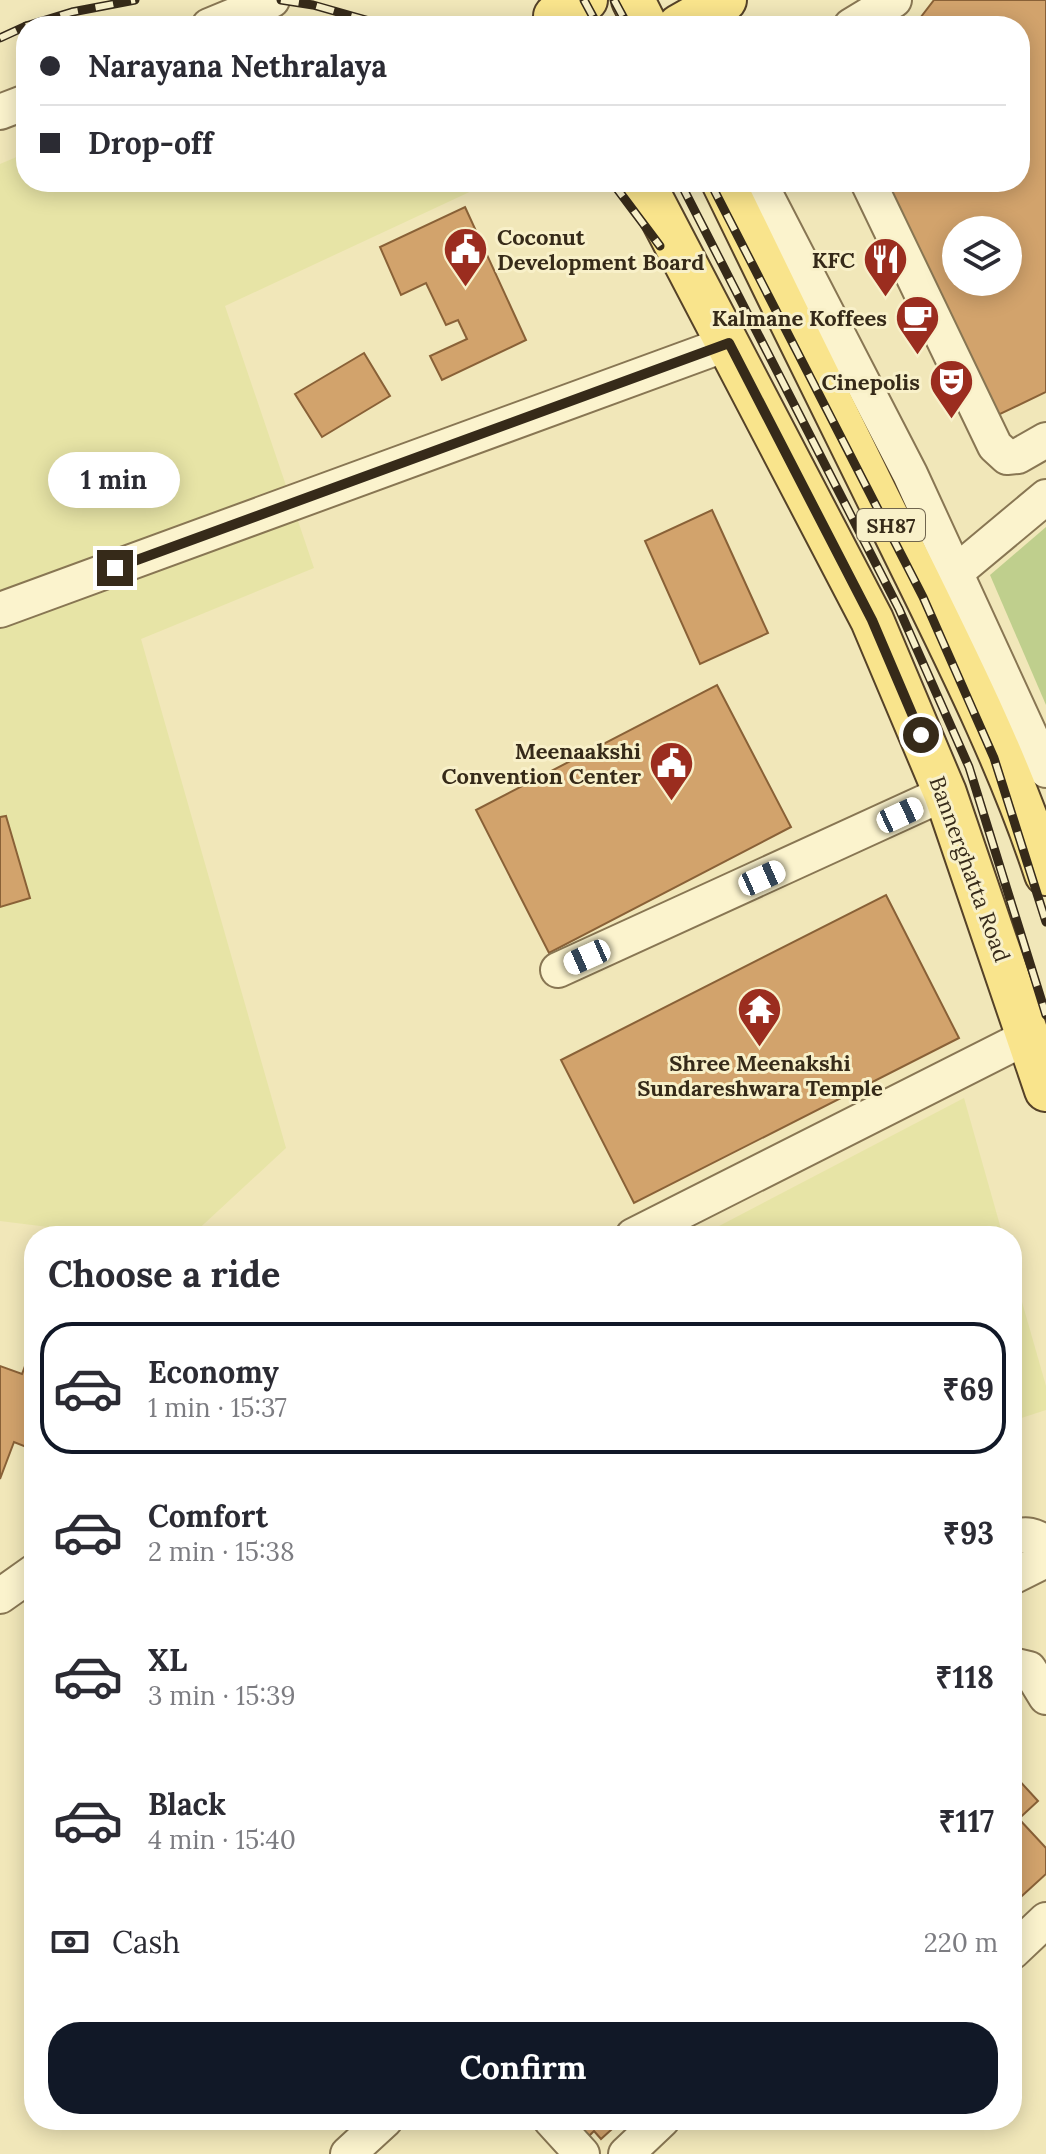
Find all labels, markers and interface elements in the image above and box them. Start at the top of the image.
text: Narayana Nethralaya [88,47,387,85]
text: Drop-off [88,124,213,162]
map controls [942,216,1022,296]
button: layers [942,216,1022,296]
place label: Coconut Development Board [497,223,704,276]
public building icon: Coconut Development Board [442,226,490,289]
restaurant icon: KFC [862,236,910,299]
place label: KFC [812,246,855,274]
cafe icon: Kalmane Koffees [894,294,942,357]
place label: Kalmane Koffees [712,304,887,332]
theatre icon: Cinepolis [927,358,975,421]
place label: Cinepolis [821,368,920,396]
callout: 1 min [49,452,181,508]
text: 1 min [81,463,147,496]
road number: SH87 [857,509,925,541]
route end [97,550,133,586]
route start [903,717,939,753]
place label: Meenaakshi Convention Center [441,737,641,790]
public building icon: Meenaakshi Convention Center [648,740,696,803]
street label: Bannerghatta Road [923,772,1017,966]
car [873,794,927,836]
car [735,857,789,899]
car [560,936,614,978]
temple icon: Shree Meenakshi Sundareshwara Temple [736,986,784,1049]
place label: Shree Meenakshi Sundareshwara Temple [637,1049,883,1102]
text: Choose a ride [48,1251,280,1297]
icon: car [52,1352,124,1424]
text: Economy [148,1353,279,1391]
text: ₹69 [942,1370,994,1408]
text: 1 min · 15:37 [148,1391,287,1424]
icon: car [52,1496,124,1568]
text: Comfort [148,1497,268,1535]
text: ₹93 [943,1514,994,1552]
text: 2 min · 15:38 [148,1535,295,1568]
icon: car [52,1640,124,1712]
text: XL [148,1641,187,1679]
text: ₹118 [935,1658,994,1696]
text: 3 min · 15:39 [148,1679,295,1712]
icon: car [52,1784,124,1856]
text: Black [148,1785,226,1823]
text: ₹117 [938,1802,994,1840]
text: 4 min · 15:40 [148,1823,296,1856]
icon: cash [48,1920,92,1964]
text: Cash [112,1923,180,1961]
text: 220 m [924,1926,998,1959]
button: Confirm [48,2022,998,2114]

